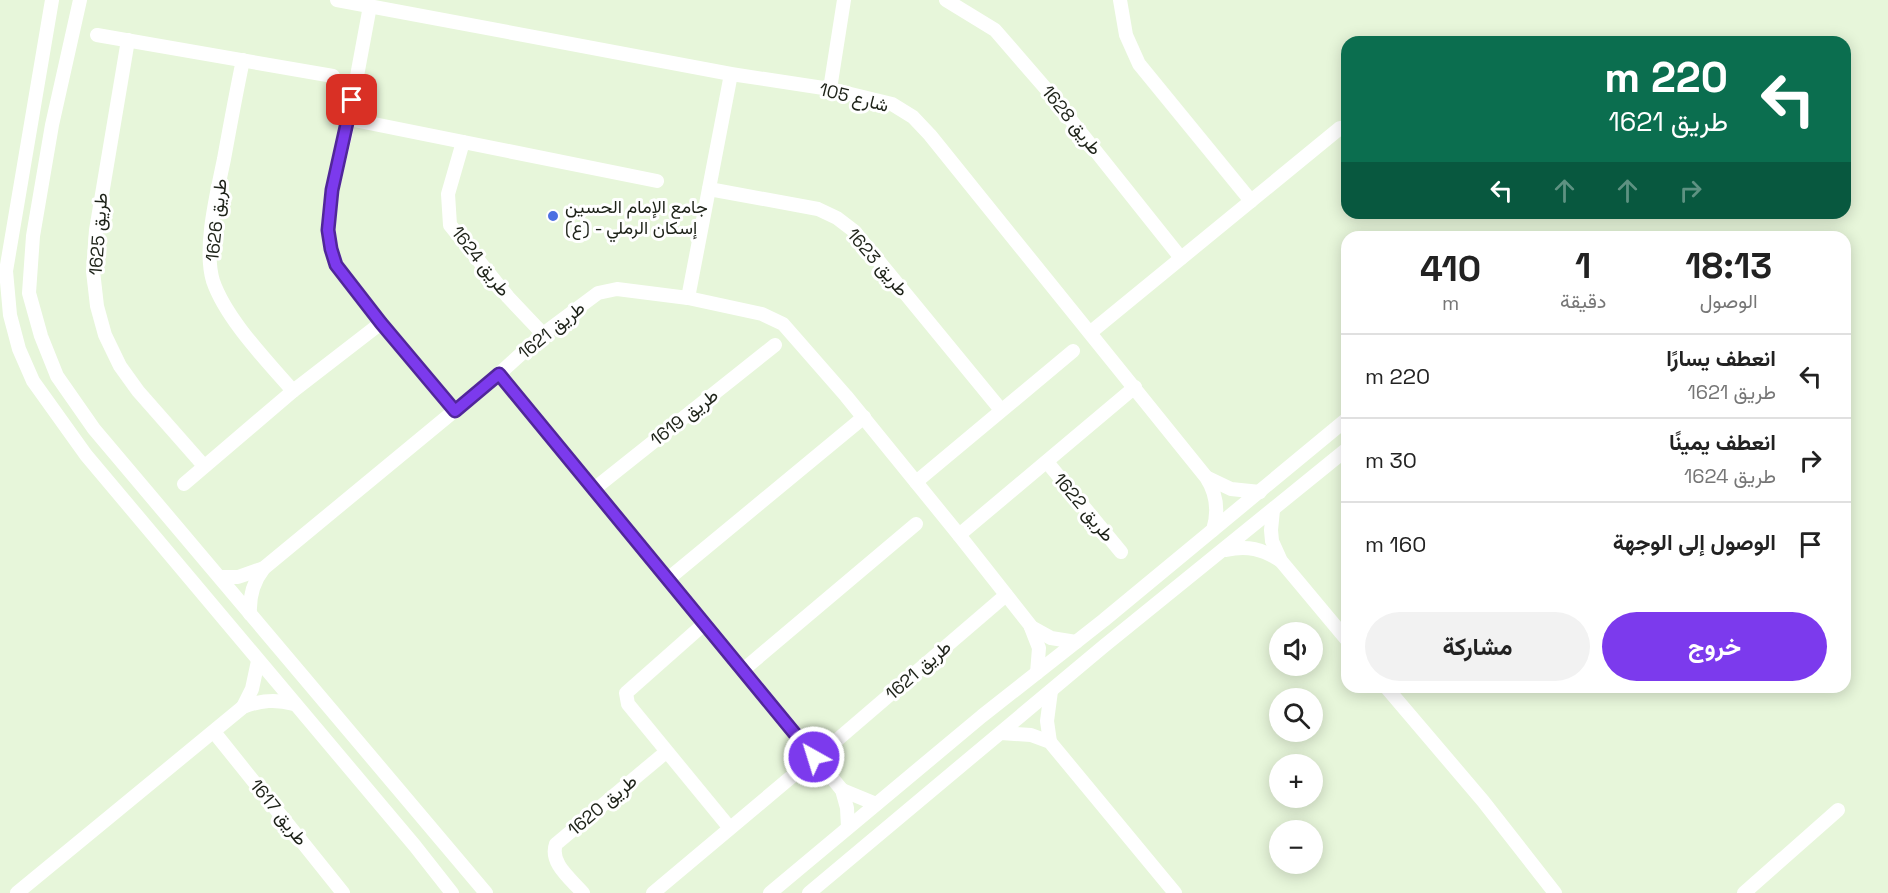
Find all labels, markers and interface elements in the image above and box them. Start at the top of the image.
text: 220 m [1604,51,1728,104]
icon: left [1749,60,1827,138]
pin [326,74,377,125]
street label: شارع 105 [817,77,891,118]
street label: طريق 1628 [1037,80,1107,160]
icon: arrive [335,83,368,116]
text: طريق 1621 [1609,104,1728,139]
icon: left [1485,174,1518,207]
icon: ahead [1548,174,1581,207]
icon: ahead [1611,174,1644,207]
icon: right [1674,174,1707,207]
street label: طريق 1626 [200,177,232,263]
street label: طريق 1625 [84,192,112,276]
place label: جامع الإمام الحسين (ع) - إسكان الرملي [565,195,708,243]
marker: جامع الإمام الحسين (ع) - إسكان الرملي [546,209,560,223]
street label: طريق 1624 [446,221,516,301]
street label: طريق 1623 [842,223,914,301]
text: 1 [1575,243,1591,289]
text: 18:13 [1685,243,1772,289]
text: 410 [1420,246,1481,292]
text: دقيقة [1560,288,1606,314]
text: الوصول [1700,288,1758,314]
text: m [1442,290,1459,316]
street label: طريق 1621 [513,296,589,364]
text: انعطف يسارًا [1666,344,1776,372]
icon: left [1794,360,1827,393]
text: 220 m [1365,362,1430,390]
text: طريق 1621 [1688,379,1776,405]
street label: طريق 1619 [645,383,723,451]
text: انعطف يمينًا [1669,428,1776,456]
icon: right [1794,444,1827,477]
text: 30 m [1365,446,1417,474]
text: طريق 1624 [1684,463,1776,489]
street label: طريق 1622 [1049,468,1119,546]
text: الوصول إلى الوجهة [1613,528,1776,556]
icon: arrive [1794,528,1827,561]
text: 160 m [1365,530,1426,558]
button: مشاركة [1365,612,1590,681]
button: خروج [1602,612,1827,681]
map controls [1269,622,1323,874]
button: sound [1269,622,1323,676]
street label: طريق 1621 [880,635,956,705]
button: search [1269,688,1323,742]
position arrow [782,725,846,789]
button: + [1269,754,1323,808]
street label: طريق 1620 [563,769,641,841]
street label: طريق 1617 [245,774,313,850]
button: − [1269,820,1323,874]

